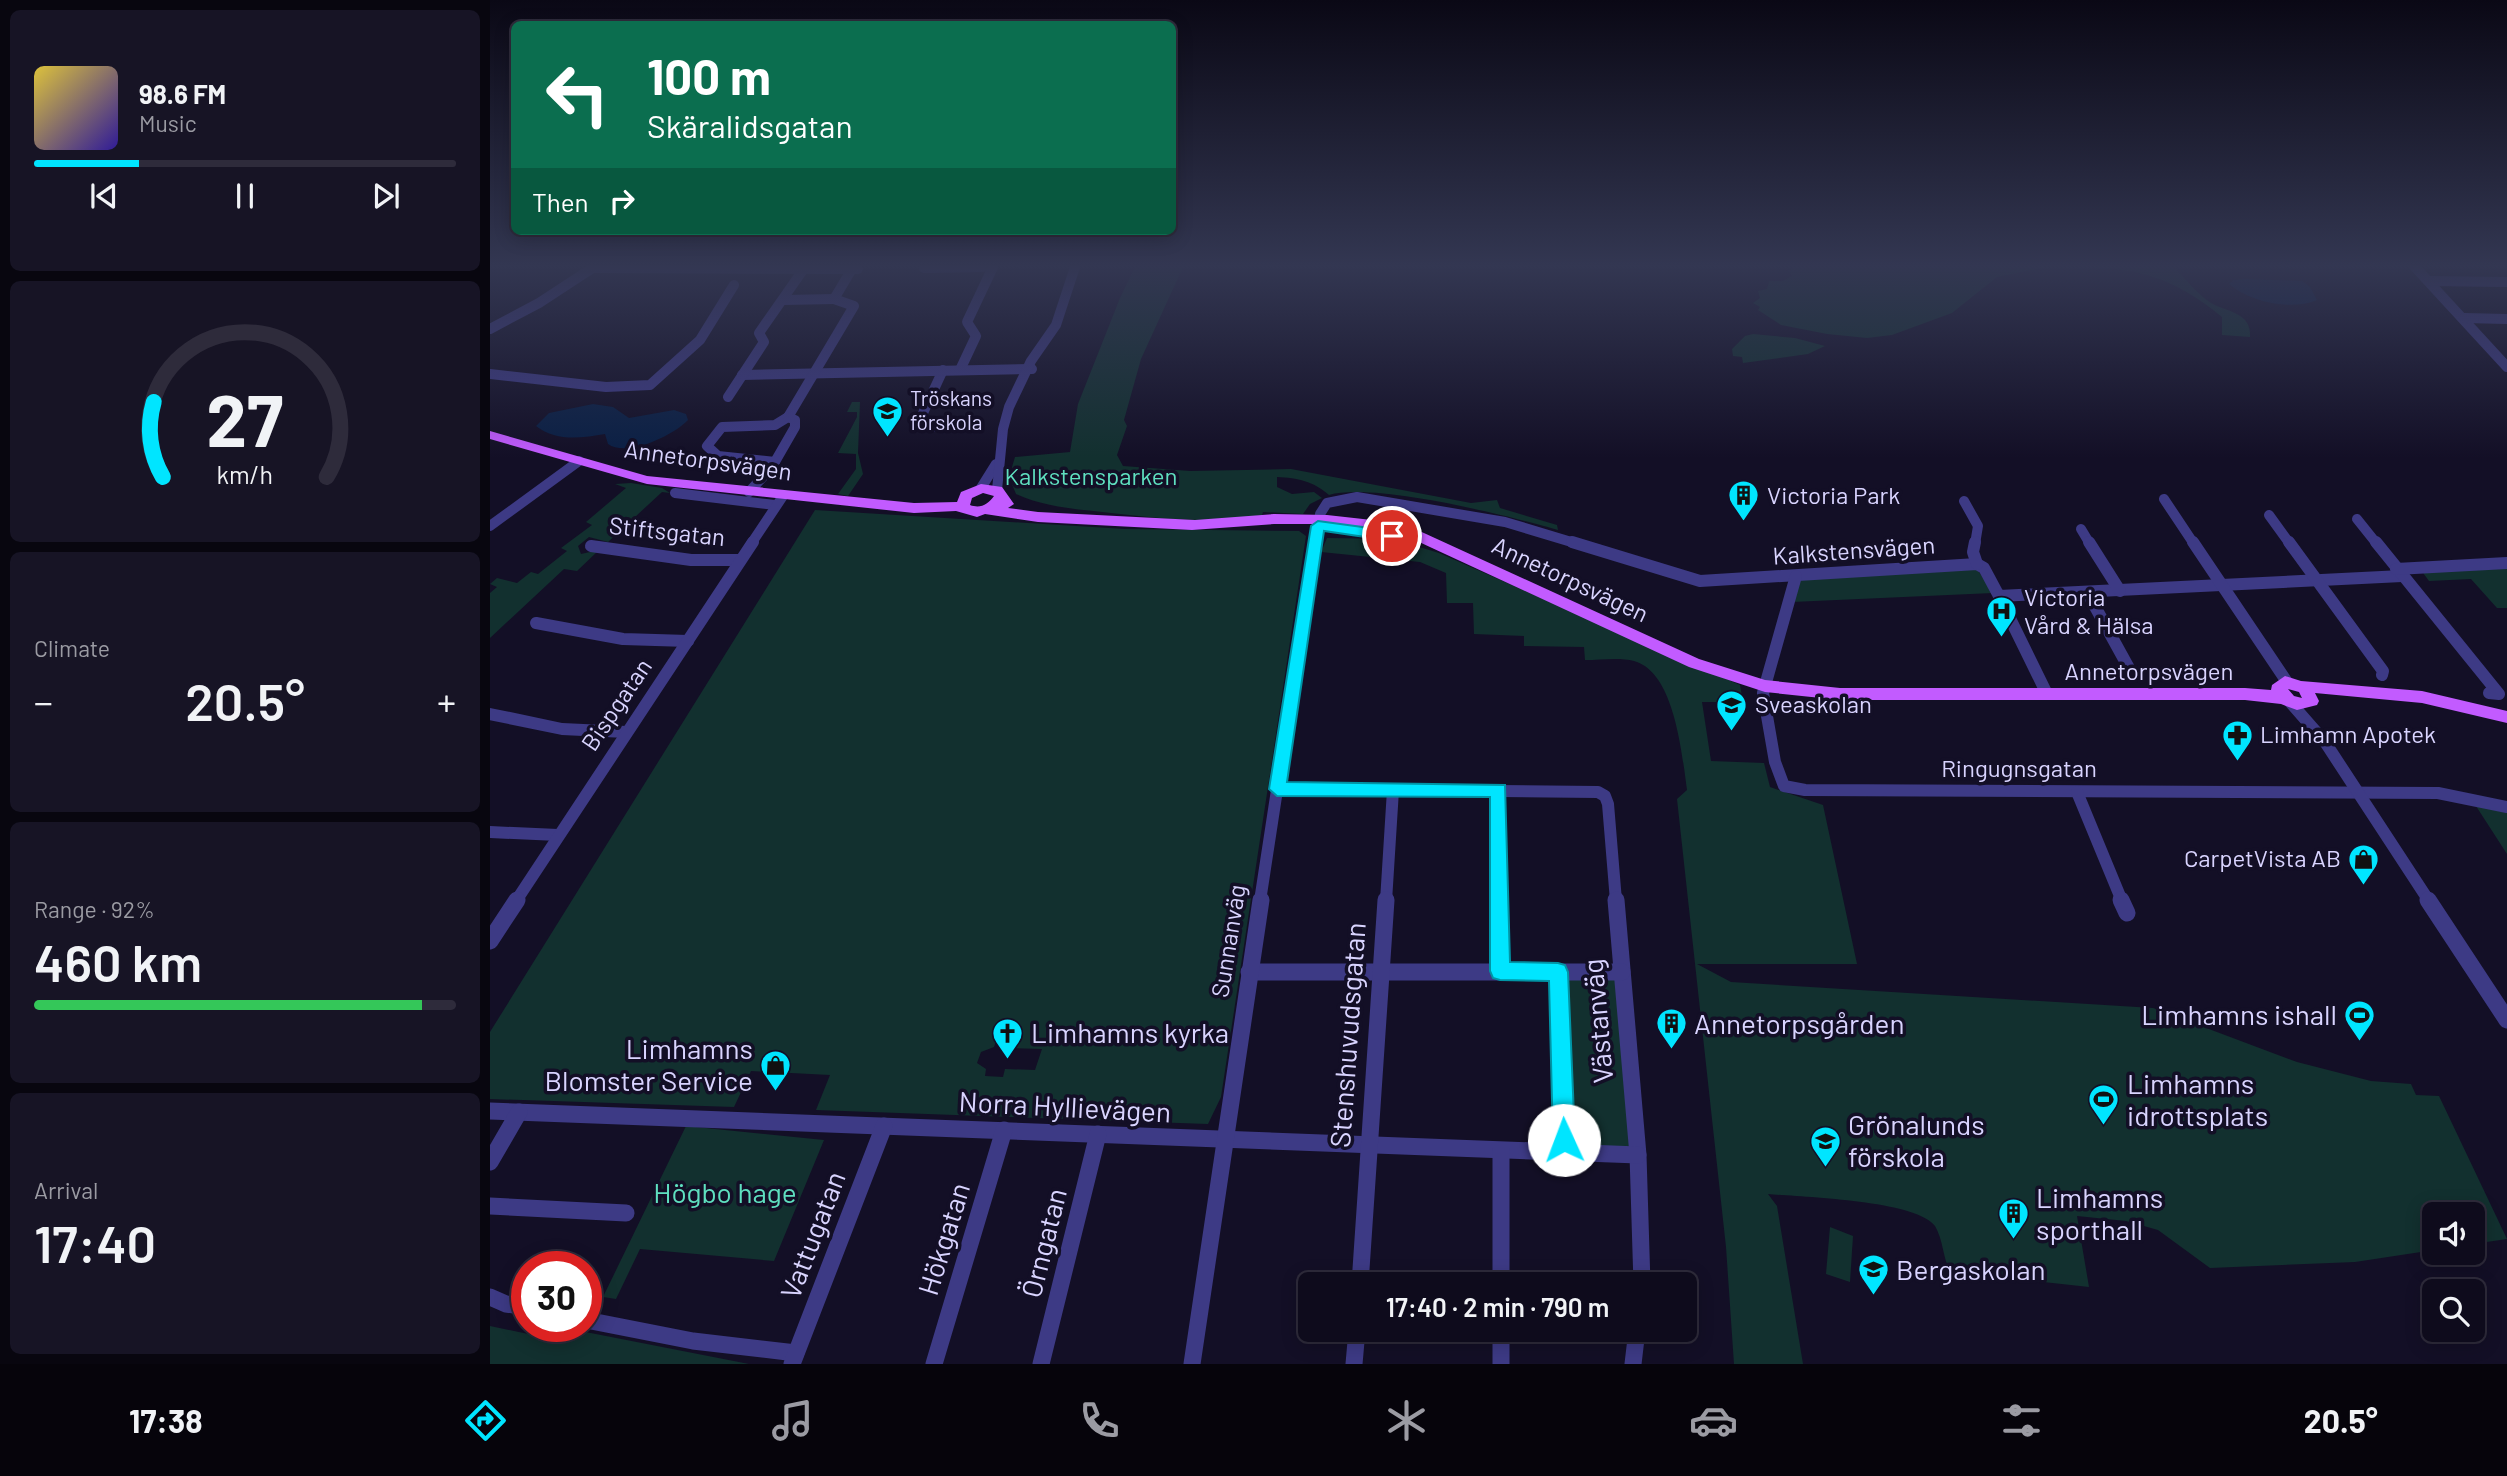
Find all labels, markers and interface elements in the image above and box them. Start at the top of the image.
text: 100 m [647,46,771,105]
icon: left [532,49,623,140]
text: 98.6 FM [139,78,226,109]
text: Skäralidsgatan [647,106,853,144]
text: Music [139,109,197,137]
icon: previous [85,177,123,215]
icon: pause [226,177,264,215]
icon: next [367,177,405,215]
icon: right [603,182,641,220]
text: Then [532,186,589,217]
text: 27 [207,375,283,463]
place label: Tröskans förskola [910,385,992,434]
school or university icon: Tröskans förskola [870,394,904,438]
street label: Annetorpsvägen [622,433,794,486]
text: km/h [217,459,273,489]
park label: Kalkstensparken [1004,461,1178,490]
building icon: Victoria Park [1727,479,1761,523]
place label: Victoria Park [1767,480,1900,509]
pin [1362,506,1422,566]
street label: Stiftsgatan [608,510,727,551]
icon: arrive [1373,517,1411,555]
street label: Kalkstensvägen [1772,529,1936,570]
street label: Annetorpsvägen [1488,530,1653,628]
place label: Victoria Vård & Hälsa [2024,582,2154,639]
hospital icon: Victoria Vård & Hälsa [1984,595,2018,639]
text: Climate [34,634,110,662]
street label: Bispgatan [574,653,657,756]
street label: Annetorpsvägen [2064,656,2234,685]
text: 20.5° [185,669,305,731]
text: − [34,678,53,724]
text: + [437,678,456,724]
school or university icon: Sveaskolan [1715,688,1749,732]
place label: Sveaskolan [1755,689,1872,718]
pharmacy icon: Limhamn Apotek [2220,718,2254,762]
place label: Limhamn Apotek [2260,719,2436,748]
street label: Ringugnsgatan [1941,753,2097,782]
shop icon: CarpetVista AB [2347,842,2381,886]
place label: CarpetVista AB [2184,843,2341,872]
street label: Sunnanväg [1204,882,1251,999]
text: Range · 92% [34,895,155,923]
street label: Stenshuvudsgatan [1322,921,1372,1149]
text: 460 km [34,930,202,992]
street label: Västanväg [1575,958,1619,1085]
place label: Limhamns ishall [2141,997,2337,1031]
sports icon: Limhamns ishall [2343,998,2377,1042]
place label: Annetorpsgården [1694,1006,1904,1040]
building icon: Annetorpsgården [1654,1007,1688,1051]
place label: Limhamns kyrka [1031,1015,1229,1049]
church icon: Limhamns kyrka [991,1016,1025,1060]
place label: Limhamns Blomster Service [545,1031,753,1097]
shop icon: Limhamns Blomster Service [759,1048,793,1092]
place label: Limhamns idrottsplats [2127,1066,2268,1132]
street label: Norra Hyllievägen [958,1083,1172,1129]
sports icon: Limhamns idrottsplats [2087,1083,2121,1127]
position arrow [1527,1103,1601,1177]
place label: Grönalunds förskola [1848,1107,1985,1173]
school or university icon: Grönalunds förskola [1808,1124,1842,1168]
street label: Vattugatan [772,1166,852,1303]
park label: Högbo hage [653,1175,797,1209]
text: Arrival [34,1176,98,1204]
street label: Hökgatan [910,1178,976,1299]
place label: Limhamns sporthall [2036,1180,2163,1246]
street label: Örngatan [1013,1185,1073,1301]
building icon: Limhamns sporthall [1996,1197,2030,1241]
map controls [2422,1202,2485,1342]
button: sound [2422,1202,2485,1265]
text: 17:40 [34,1211,156,1273]
speed limit sign: 30 [511,1251,602,1342]
place label: Bergaskolan [1896,1252,2046,1286]
school or university icon: Bergaskolan [1856,1253,1890,1297]
button: search [2422,1279,2485,1342]
text: 17:40 · 2 min · 790 m [1386,1291,1609,1322]
icon: directions [461,1396,510,1445]
icon: music [768,1396,817,1445]
icon: phone [1075,1396,1124,1445]
icon: climate [1382,1396,1431,1445]
icon: car [1689,1396,1738,1445]
icon: filters [1997,1396,2046,1445]
text: 17:38 [129,1401,203,1439]
text: 20.5° [2304,1401,2378,1439]

